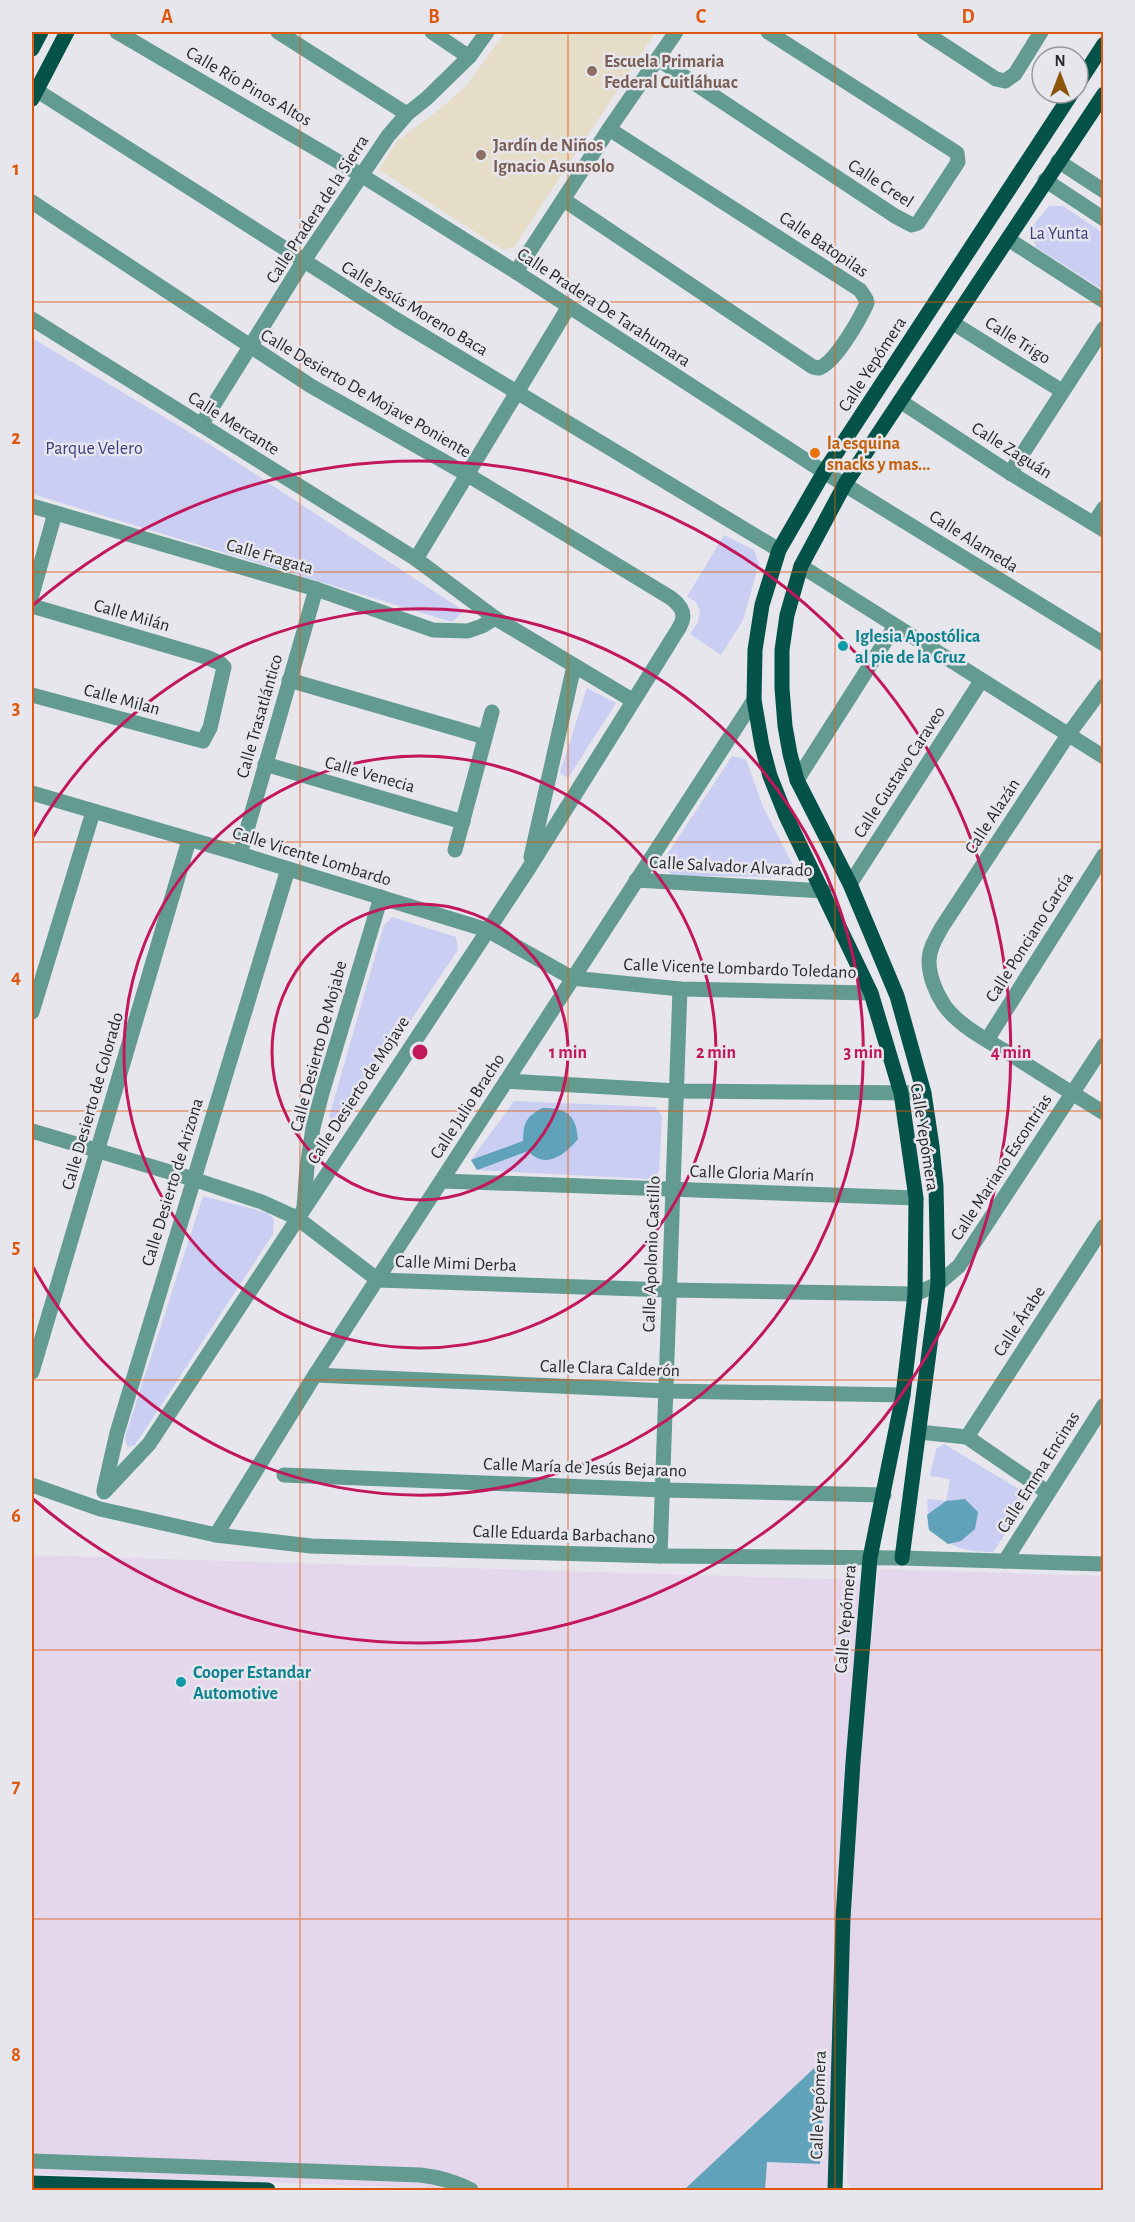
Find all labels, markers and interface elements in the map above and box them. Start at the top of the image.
text: A [161,7,173,27]
text: B [428,7,440,27]
text: C [696,7,707,27]
text: D [961,7,975,27]
street label: Calle Río Pinos Altos [183,44,314,130]
north arrow [1030,45,1090,105]
place label: Escuela Primaria Federal Cuitláhuac [604,53,738,92]
text: N [1054,53,1066,69]
marker: Escuela Primaria Federal Cuitláhuac [585,64,599,78]
street label: Calle Pradera de la Sierra [263,132,372,287]
place label: Jardín de Niños Ignacio Asunsolo [493,137,614,176]
marker: Jardín de Niños Ignacio Asunsolo [474,148,488,162]
street label: Calle Creel [845,156,916,211]
text: 1 [12,159,20,179]
street label: Calle Batopilas [776,209,871,281]
park label: La Yunta [1029,225,1089,243]
street label: Calle Pradera De Tarahumara [513,245,693,371]
street label: Calle Jesús Moreno Baca [338,258,491,360]
street label: Calle Yepómera [836,314,910,415]
street label: Calle Trigo [982,314,1053,368]
street label: Calle Desierto De Mojave Poniente [257,326,474,462]
street label: Calle Mercante [185,389,282,459]
street label: Calle Zaguán [968,419,1055,483]
text: 2 [11,428,21,448]
place label: la esquina snacks y mas... [827,435,930,474]
park label: Parque Velero [45,440,143,458]
marker: la esquina snacks y mas... [808,446,822,460]
street label: Calle Alameda [926,507,1021,576]
street label: Calle Fragata [224,536,315,578]
street label: Calle Milán [92,597,172,635]
place label: Iglesia Apostólica al pie de la Cruz [855,628,981,667]
marker: Iglesia Apostólica al pie de la Cruz [836,639,850,653]
street label: Calle Trasatlántico [234,652,286,780]
street label: Calle Milan [82,681,162,719]
text: 3 [12,698,20,718]
street label: Calle Gustavo Caraveo [851,703,949,842]
street label: Calle Venecia [323,754,417,796]
street label: Calle Alazán [962,776,1024,857]
street label: Calle Vicente Lombardo [230,824,394,890]
street label: Calle Salvador Alvarado [649,854,813,880]
street label: Calle Ponciano García [983,870,1077,1006]
street label: Calle Vicente Lombardo Toledano [623,956,857,982]
street label: Calle Desierto De Mojabe [287,959,350,1134]
text: 4 [11,967,21,987]
street label: Calle Desierto de Colorado [59,1010,127,1192]
street label: Calle Desierto de Mojave [304,1014,413,1168]
centre of rings [410,1042,430,1062]
text: 1 min [549,1044,587,1062]
text: 2 min [696,1044,736,1062]
text: 3 min [843,1044,883,1062]
text: 4 min [991,1044,1031,1062]
street label: Calle Julio Bracho [427,1051,509,1162]
street label: Calle Yepómera [907,1082,941,1192]
street label: Calle Mariano Escontrias [948,1091,1056,1244]
street label: Calle Desierto de Arizona [139,1096,207,1268]
street label: Calle Gloria Marín [689,1163,815,1185]
street label: Calle Apolonio Castillo [640,1175,664,1333]
text: 5 [12,1237,20,1257]
street label: Calle Mimi Derba [395,1253,517,1275]
street label: Calle Árabe [988,1282,1049,1360]
street label: Calle Clara Calderón [540,1358,680,1380]
street label: Calle Emma Encinas [994,1409,1083,1536]
street label: Calle María de Jesús Bejarano [483,1455,687,1481]
text: 6 [11,1506,21,1526]
street label: Calle Eduarda Barbachano [472,1523,656,1547]
street label: Calle Yepómera [832,1564,860,1674]
place label: Cooper Estandar Automotive [193,1664,312,1703]
marker: Cooper Estandar Automotive [174,1675,188,1689]
text: 7 [12,1776,21,1796]
text: 8 [11,2045,21,2065]
street label: Calle Yepómera [808,2050,830,2160]

